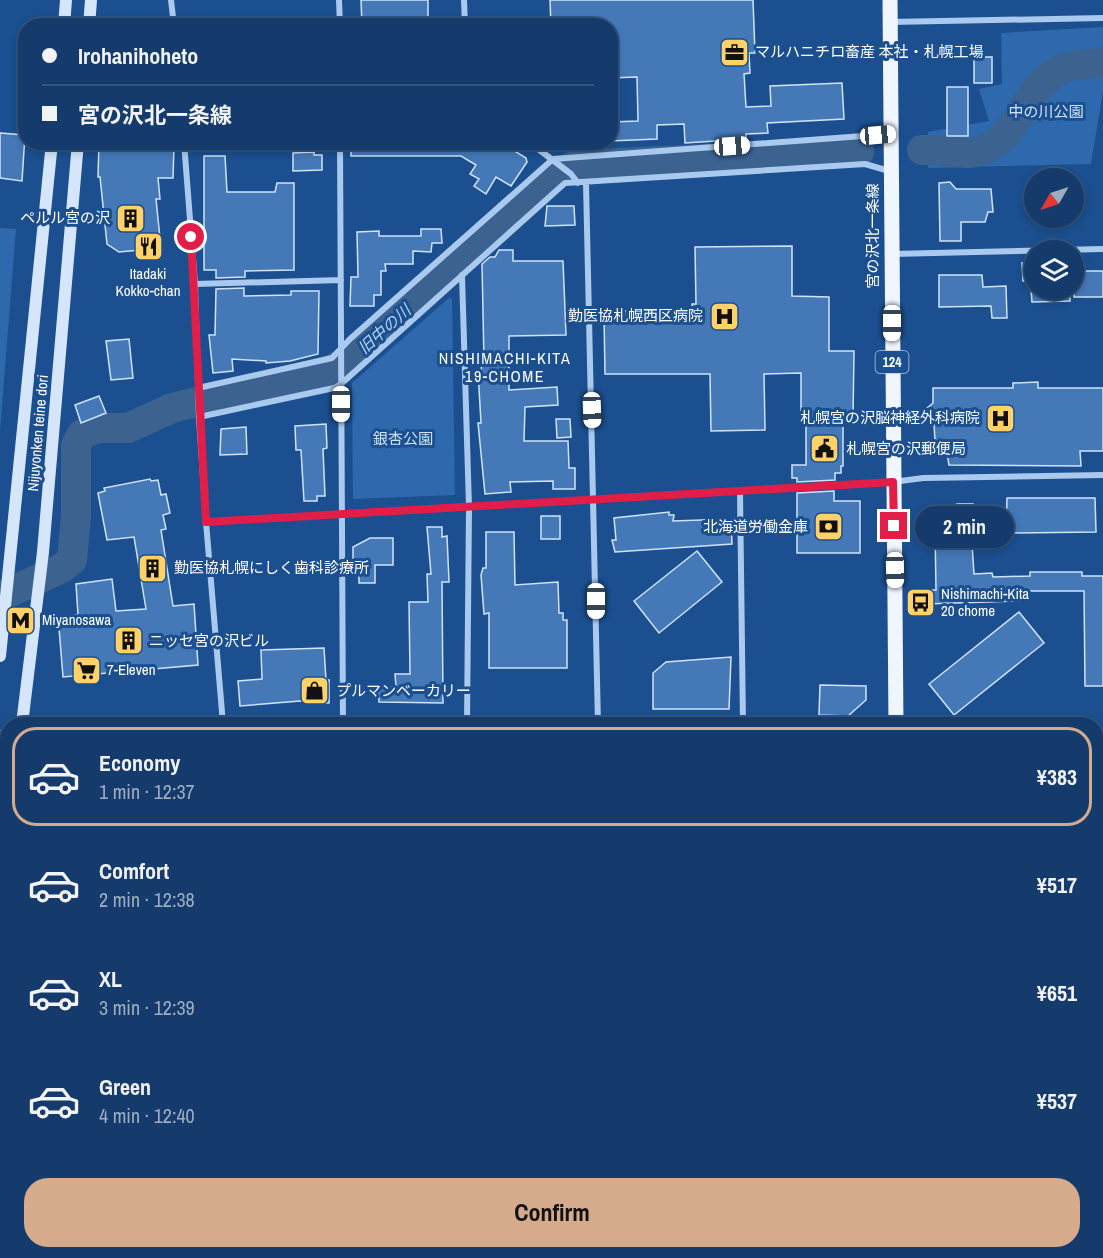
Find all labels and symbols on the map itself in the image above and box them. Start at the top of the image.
office icon: マルハニチロ畜産 本社・札幌工場 [718,36,750,68]
place label: マルハニチロ畜産 本社・札幌工場 [755,41,983,62]
park label: 中の川公園 [1008,101,1084,122]
car [859,124,897,146]
car [713,136,751,156]
north arrow [1024,168,1084,228]
street label: 宮の沢北一条線 [862,183,883,289]
building icon: ペルル宮の沢 [115,202,147,234]
place label: ペルル宮の沢 [20,207,110,228]
route start [177,223,204,250]
restaurant icon: Itadaki Kokko-chan [132,231,164,263]
place label: Itadaki Kokko-chan [116,263,180,301]
water label: 旧中の川 [353,298,417,359]
hospital icon: 勤医協札幌西区病院 [708,300,740,332]
place label: 勤医協札幌西区病院 [568,305,703,326]
car [883,305,901,341]
district label: NISHIMACHI-KITA 19-CHOME [439,347,571,387]
road number: 124 [876,351,908,373]
street label: Nijuyonken teine dori [22,374,53,492]
car [332,386,350,422]
car [582,392,602,428]
hospital icon: 札幌宮の沢脳神経外科病院 [985,402,1017,434]
place label: 札幌宮の沢脳神経外科病院 [800,407,980,428]
park label: 銀杏公園 [373,428,433,449]
public building icon: 札幌宮の沢郵便局 [809,433,841,465]
place label: 札幌宮の沢郵便局 [846,438,966,459]
callout: 2 min [915,505,1014,547]
bank icon: 北海道労働金庫 [813,511,845,543]
route end [880,512,907,539]
place label: 北海道労働金庫 [703,516,808,537]
building icon: 勤医協札幌にしく歯科診療所 [137,552,169,584]
car [886,552,904,588]
place label: 勤医協札幌にしく歯科診療所 [174,557,369,578]
car [587,583,605,619]
place label: Nishimachi-Kita 20 chome [941,583,1029,621]
bus stop icon: Nishimachi-Kita 20 chome [904,587,936,619]
metro station icon: Miyanosawa [5,604,37,636]
place label: Miyanosawa [42,609,111,630]
building icon: ニッセ宮の沢ビル [112,625,144,657]
place label: ニッセ宮の沢ビル [149,630,269,651]
supermarket icon: 7-Eleven [70,654,102,686]
place label: 7-Eleven [107,659,156,680]
shop icon: プルマンベーカリー [299,675,331,707]
place label: プルマンベーカリー [336,680,471,701]

